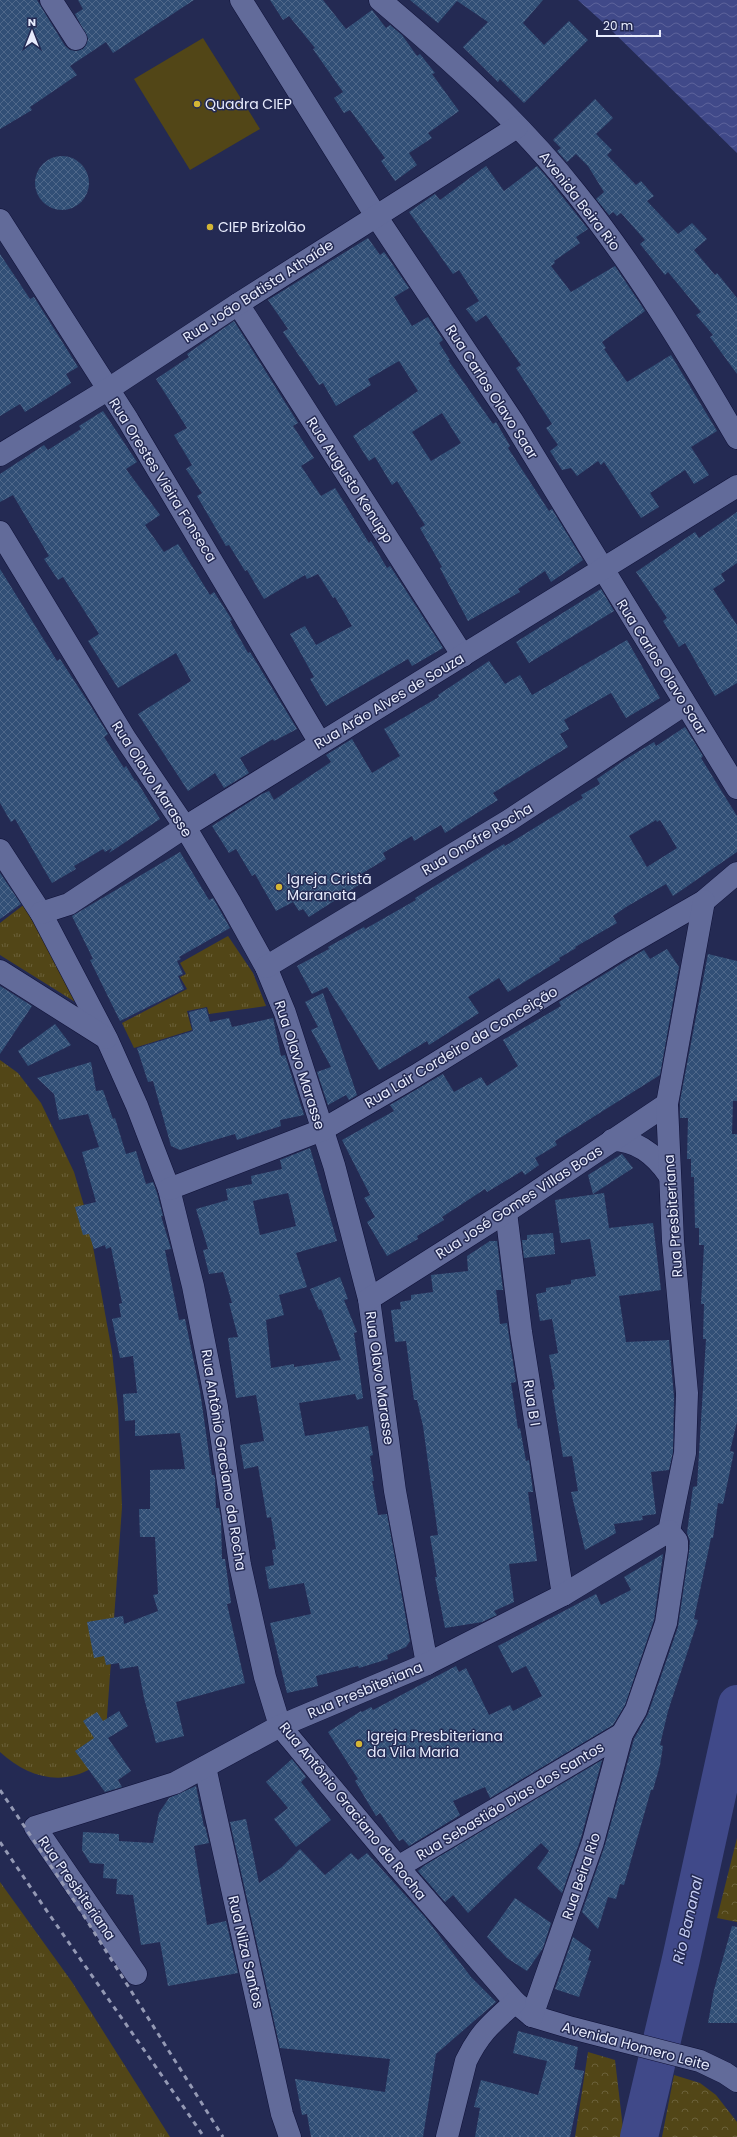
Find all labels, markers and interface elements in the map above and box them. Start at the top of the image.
north arrow [12,12,52,52]
scale bar [597,12,660,38]
text: N [28,14,36,30]
text: 20 m [603,17,633,34]
place label: Quadra CIEP [205,94,292,114]
marker: Quadra CIEP [192,99,202,109]
street label: Avenida Beira Rio [535,147,625,255]
place label: CIEP Brizolão [218,217,306,237]
marker: CIEP Brizolão [205,222,215,232]
street label: Rua João Batista Athaíde [179,235,337,347]
street label: Rua Carlos Olavo Saar [441,321,543,463]
street label: Rua Orestes Vieira Fonseca [104,394,222,566]
street label: Rua Augusto Kenupp [302,413,398,547]
street label: Rua Carlos Olavo Saar [612,595,712,739]
street label: Rua Arão Alves de Souza [310,648,468,754]
street label: Rua Olavo Marasse [107,717,197,841]
street label: Rua Onofre Rocha [418,798,536,880]
place label: Igreja Cristã Maranata [287,869,372,905]
marker: Igreja Cristã Maranata [274,882,284,892]
street label: Rua Lair Cordeiro da Conceição [361,981,561,1113]
street label: Rua Olavo Marasse [270,998,330,1132]
street label: Rua José Gomes Villas Boas [432,1140,606,1264]
street label: Rua Presbiteriana [659,1154,687,1278]
street label: Rua Olavo Marasse [361,1310,399,1446]
street label: Rua Antônio Graciano da Rocha [197,1348,251,1572]
street label: Rua B I [518,1378,546,1428]
street label: Rua Presbiteriana [304,1657,426,1723]
street label: Rua Antônio Graciano da Rocha [275,1718,431,1904]
place label: Igreja Presbiteriana da Vila Maria [367,1726,503,1762]
street label: Rua Sebastião Dias dos Santos [412,1737,608,1865]
marker: Igreja Presbiteriana da Vila Maria [354,1739,364,1749]
street label: Rua Beira Rio [557,1830,605,1922]
street label: Rua Presbiteriana [33,1832,121,1944]
water label: Rio Bananal [667,1874,708,1966]
street label: Rua Nilza Santos [223,1894,269,2010]
street label: Avenida Homero Leite [560,2017,713,2075]

